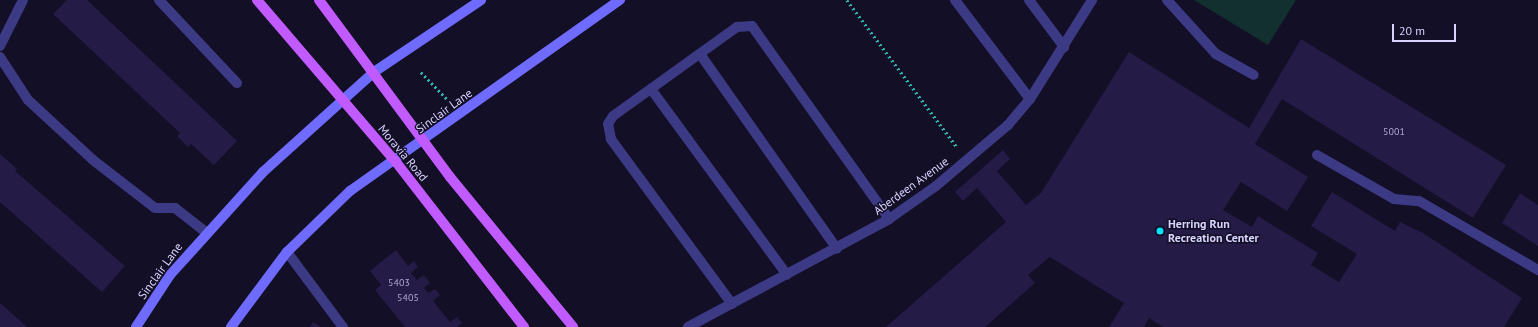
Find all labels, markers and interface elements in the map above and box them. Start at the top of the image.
scale bar [1394,16,1458,42]
text: 20 m [1399,23,1425,38]
street label: Sinclair Lane [413,86,475,136]
street label: Moravia Road [375,122,431,184]
house number: 5001 [1383,126,1405,138]
street label: Aberdeen Avenue [871,154,951,218]
place label: Herring Run Recreation Center [1168,217,1259,245]
marker: Herring Run Recreation Center [1155,226,1165,236]
street label: Sinclair Lane [135,240,185,302]
house number: 5403 [388,277,410,289]
house number: 5405 [397,292,419,304]

